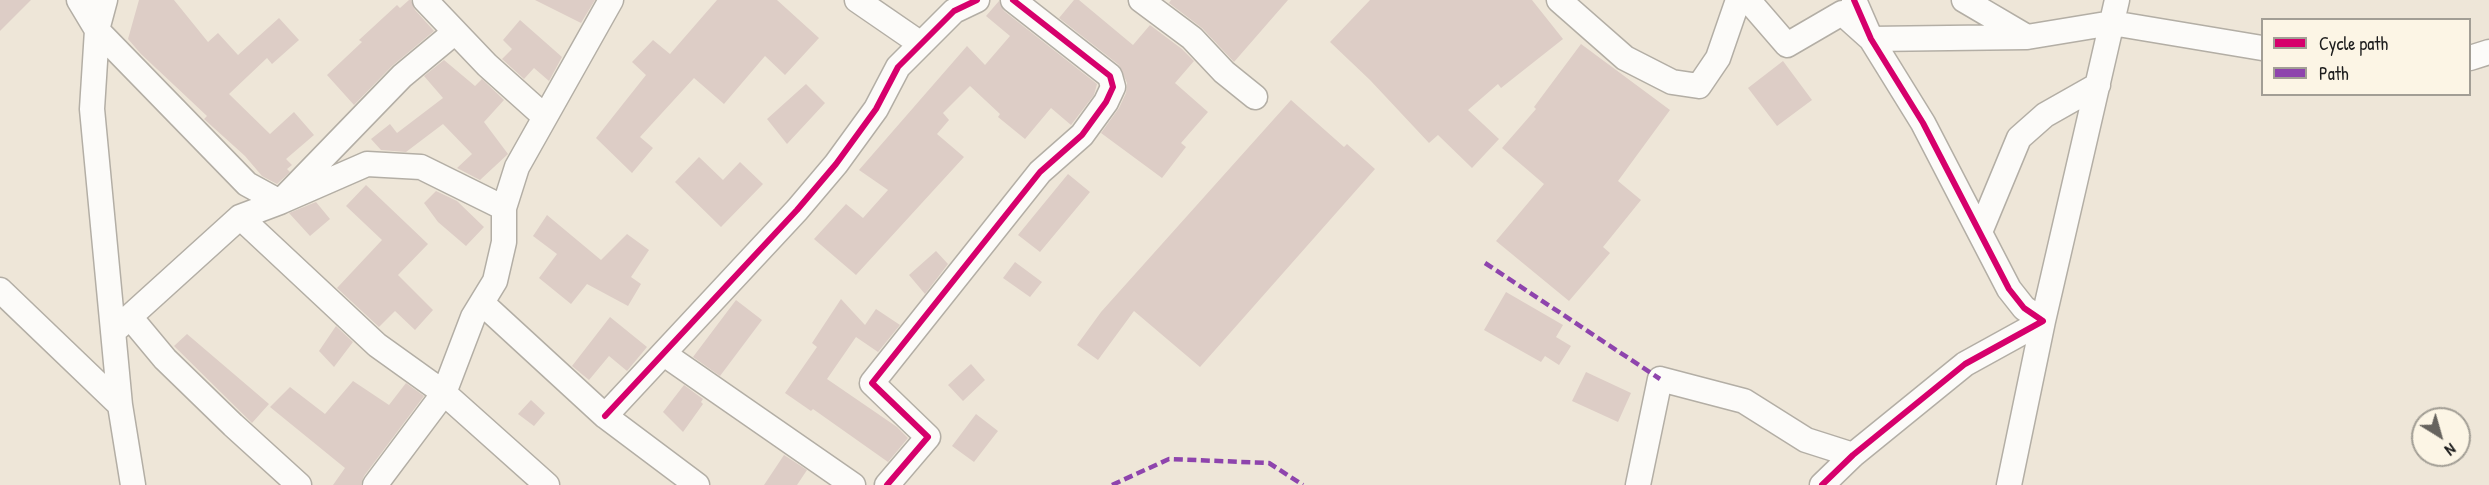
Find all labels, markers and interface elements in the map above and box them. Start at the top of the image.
legend [2261,18,2471,96]
text: Cycle path [2319,31,2388,56]
text: Path [2319,61,2348,86]
north arrow [2411,407,2471,467]
text: N [2441,438,2461,461]

